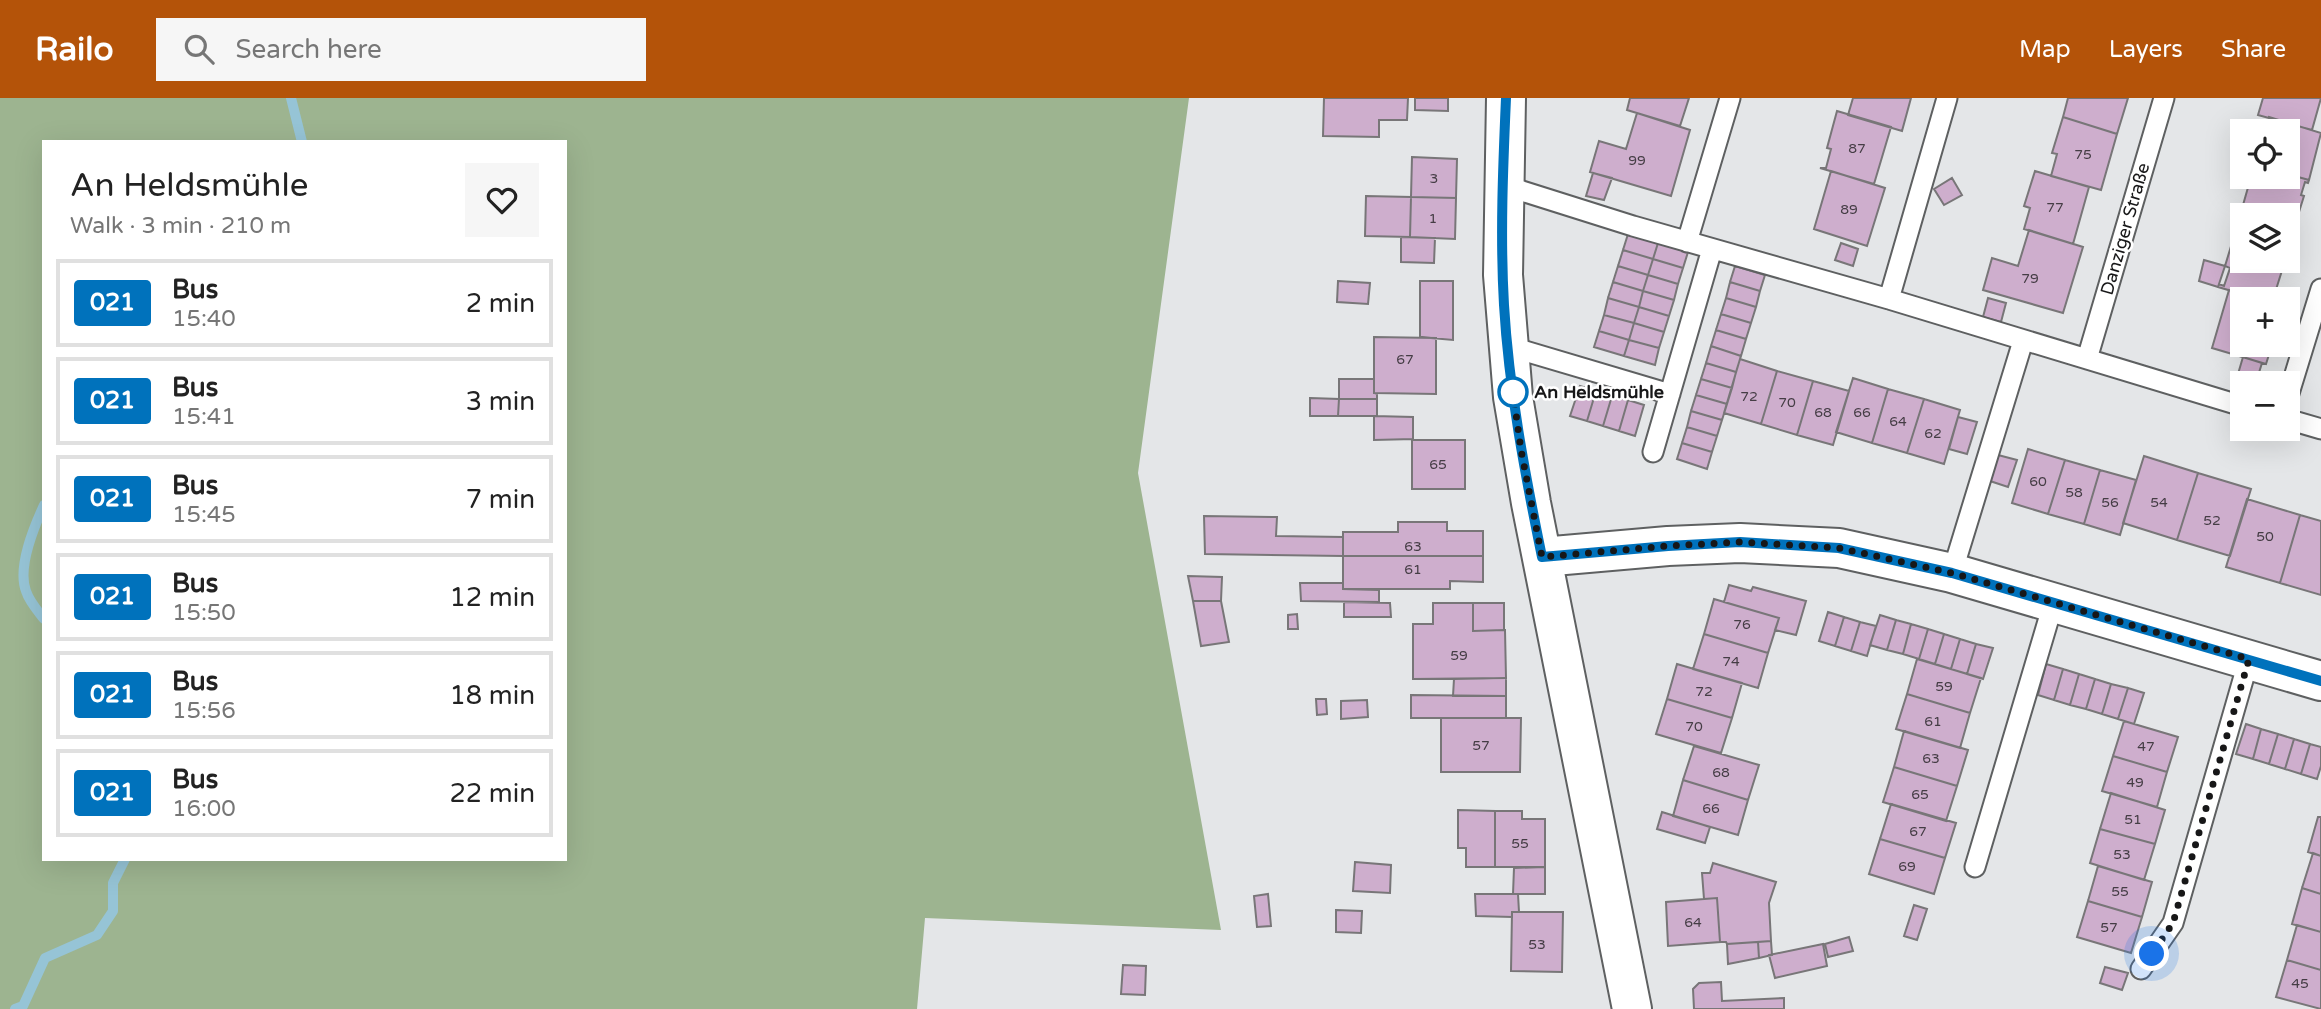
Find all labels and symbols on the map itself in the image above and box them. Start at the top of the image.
house number: 87 [1848,140,1866,157]
house number: 75 [2074,146,2092,163]
house number: 99 [1628,152,1646,169]
street label: Danziger Straße [2096,160,2154,298]
house number: 3 [1430,170,1438,187]
house number: 77 [2046,199,2064,216]
house number: 89 [1840,201,1858,218]
house number: 1 [1429,210,1437,227]
house number: 79 [2021,270,2039,287]
house number: 67 [1396,351,1414,368]
marker: An Heldsmühle [1498,377,1528,407]
place label: An Heldsmühle [1534,381,1664,403]
house number: 72 [1740,388,1758,405]
house number: 70 [1778,394,1796,411]
house number: 68 [1814,404,1832,421]
house number: 66 [1853,404,1871,421]
house number: 64 [1889,413,1907,430]
house number: 62 [1924,425,1942,442]
house number: 65 [1429,456,1447,473]
house number: 60 [2029,473,2047,490]
house number: 58 [2065,484,2083,501]
house number: 56 [2101,494,2119,511]
house number: 54 [2150,494,2168,511]
house number: 52 [2203,512,2221,529]
house number: 50 [2256,528,2274,545]
house number: 63 [1404,538,1422,555]
house number: 61 [1404,561,1422,578]
house number: 76 [1733,616,1751,633]
house number: 59 [1450,647,1468,664]
house number: 74 [1722,653,1740,670]
house number: 59 [1935,678,1953,695]
house number: 72 [1695,683,1713,700]
house number: 61 [1924,713,1942,730]
house number: 70 [1685,718,1703,735]
house number: 57 [1472,737,1490,754]
house number: 47 [2137,738,2155,755]
house number: 63 [1922,750,1940,767]
house number: 68 [1712,764,1730,781]
house number: 49 [2126,774,2144,791]
house number: 65 [1911,786,1929,803]
house number: 66 [1702,800,1720,817]
house number: 51 [2124,811,2142,828]
house number: 67 [1909,823,1927,840]
house number: 55 [1511,835,1529,852]
house number: 53 [2113,846,2131,863]
house number: 69 [1898,858,1916,875]
house number: 55 [2111,883,2129,900]
house number: 64 [1684,914,1702,931]
house number: 57 [2100,919,2118,936]
house number: 53 [1528,936,1546,953]
your location [2134,936,2169,971]
house number: 45 [2291,975,2309,992]

